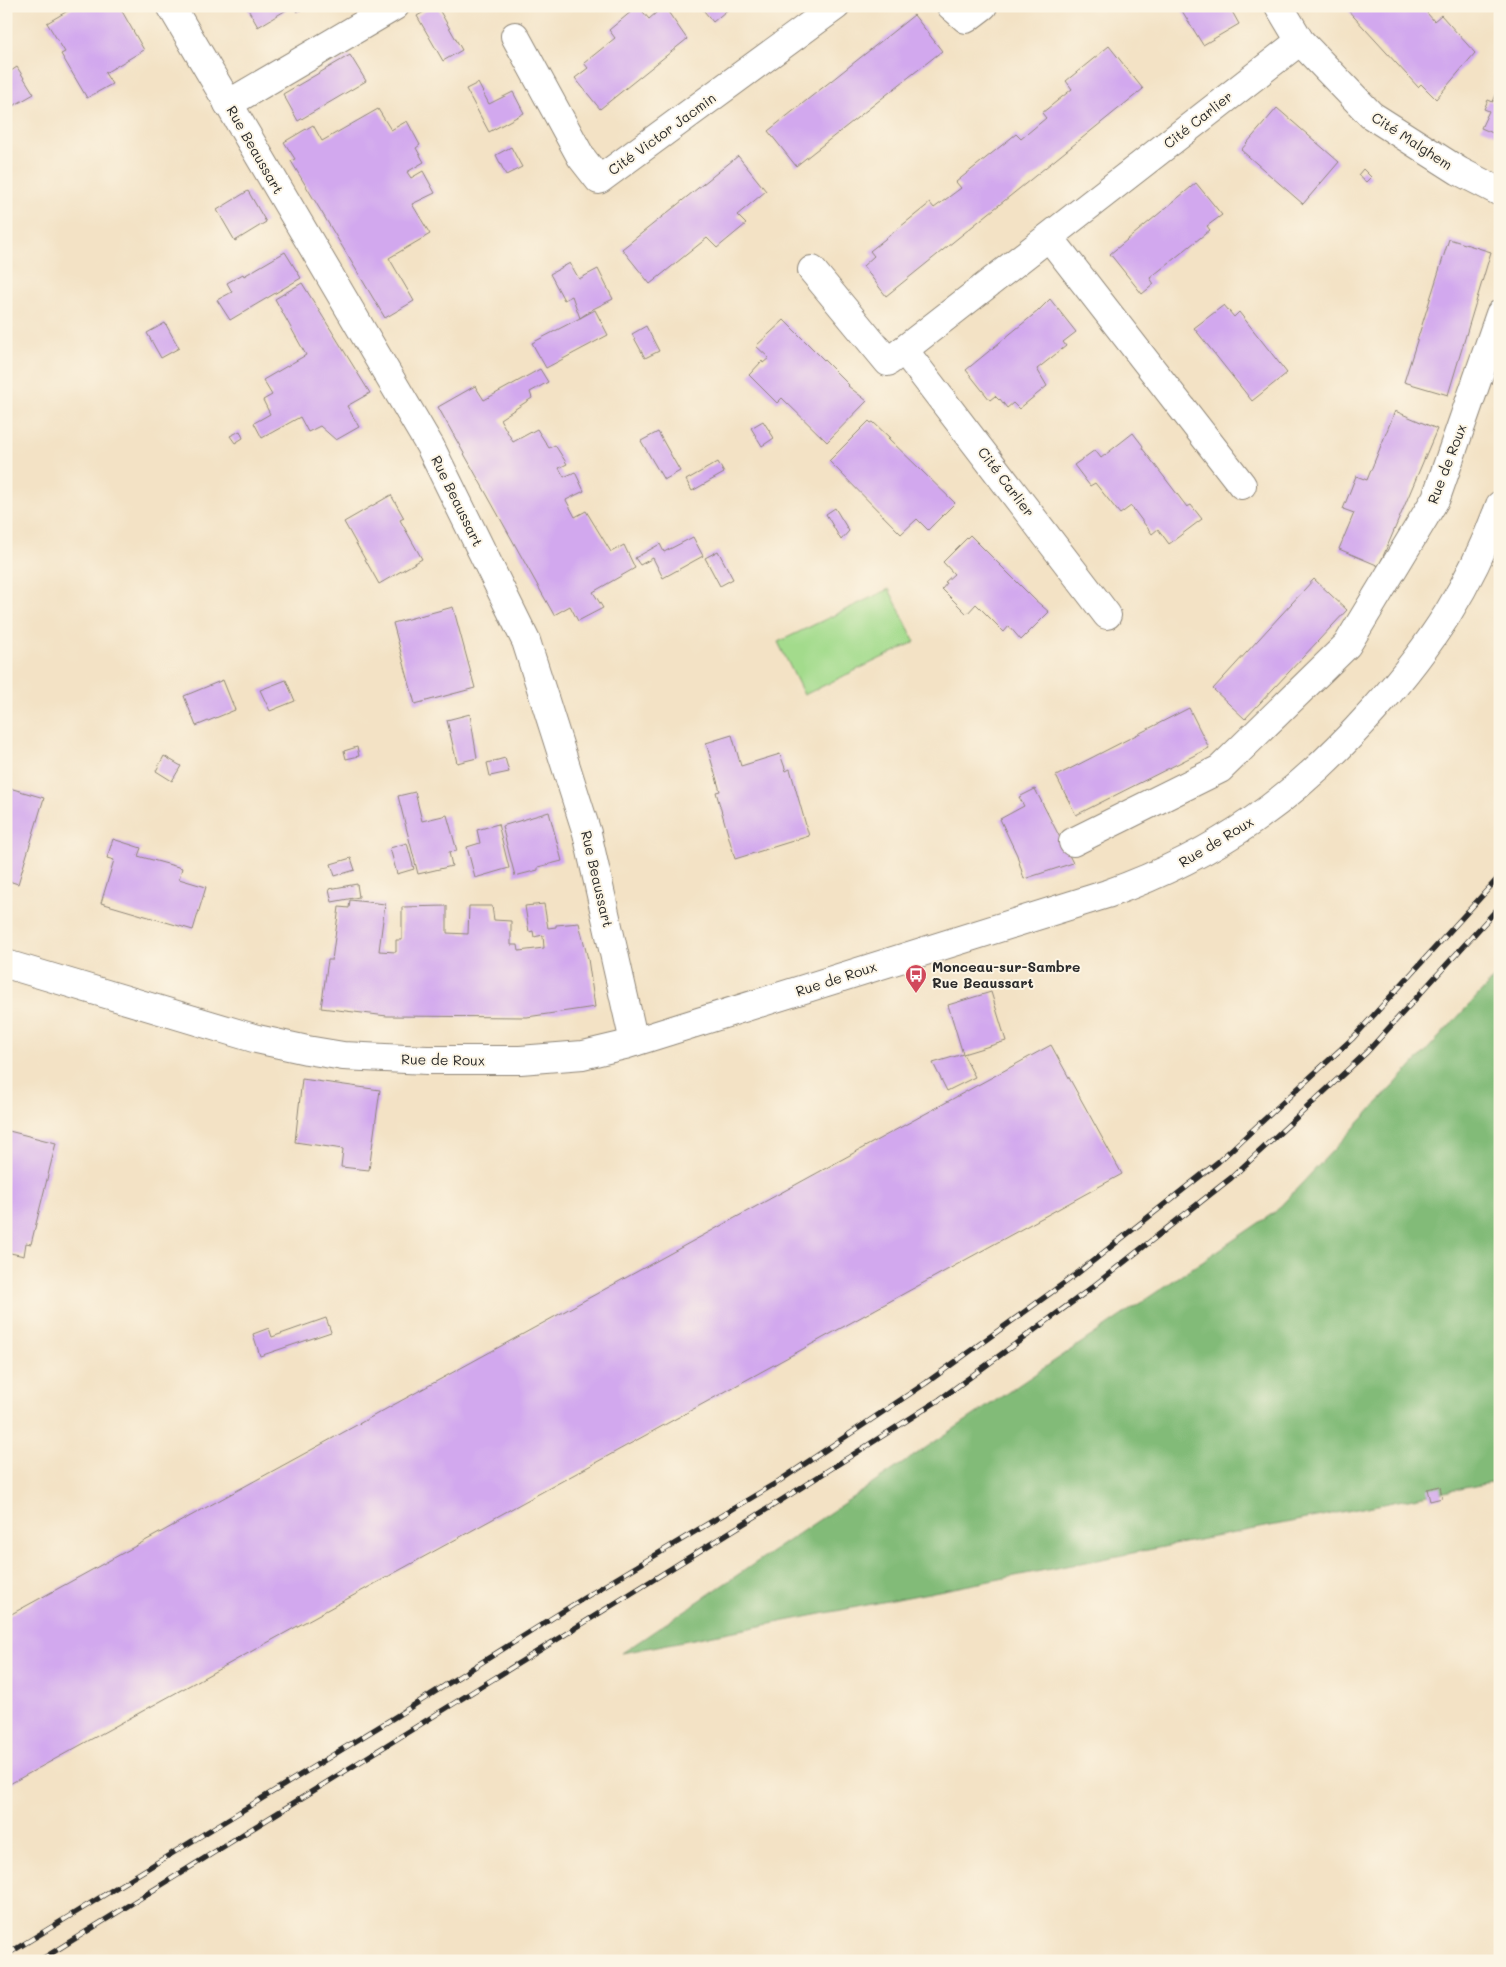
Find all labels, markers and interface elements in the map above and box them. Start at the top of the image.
street label: Cité Carlier [1159,87,1236,153]
street label: Cité Victor Jacmin [604,88,719,179]
street label: Rue Beaussart [222,102,288,197]
street label: Cité Malghem [1368,107,1456,174]
street label: Rue de Roux [1423,421,1470,506]
street label: Cité Carlier [974,443,1039,520]
street label: Rue Beaussart [427,452,488,549]
street label: Rue de Roux [1175,812,1257,871]
street label: Rue Beaussart [577,828,618,929]
street label: Rue de Roux [793,957,879,1001]
place label: Monceau-sur-Sambre Rue Beaussart [932,957,1080,992]
bus stop icon: Monceau-sur-Sambre Rue Beaussart [904,963,928,994]
street label: Rue de Roux [401,1049,485,1070]

